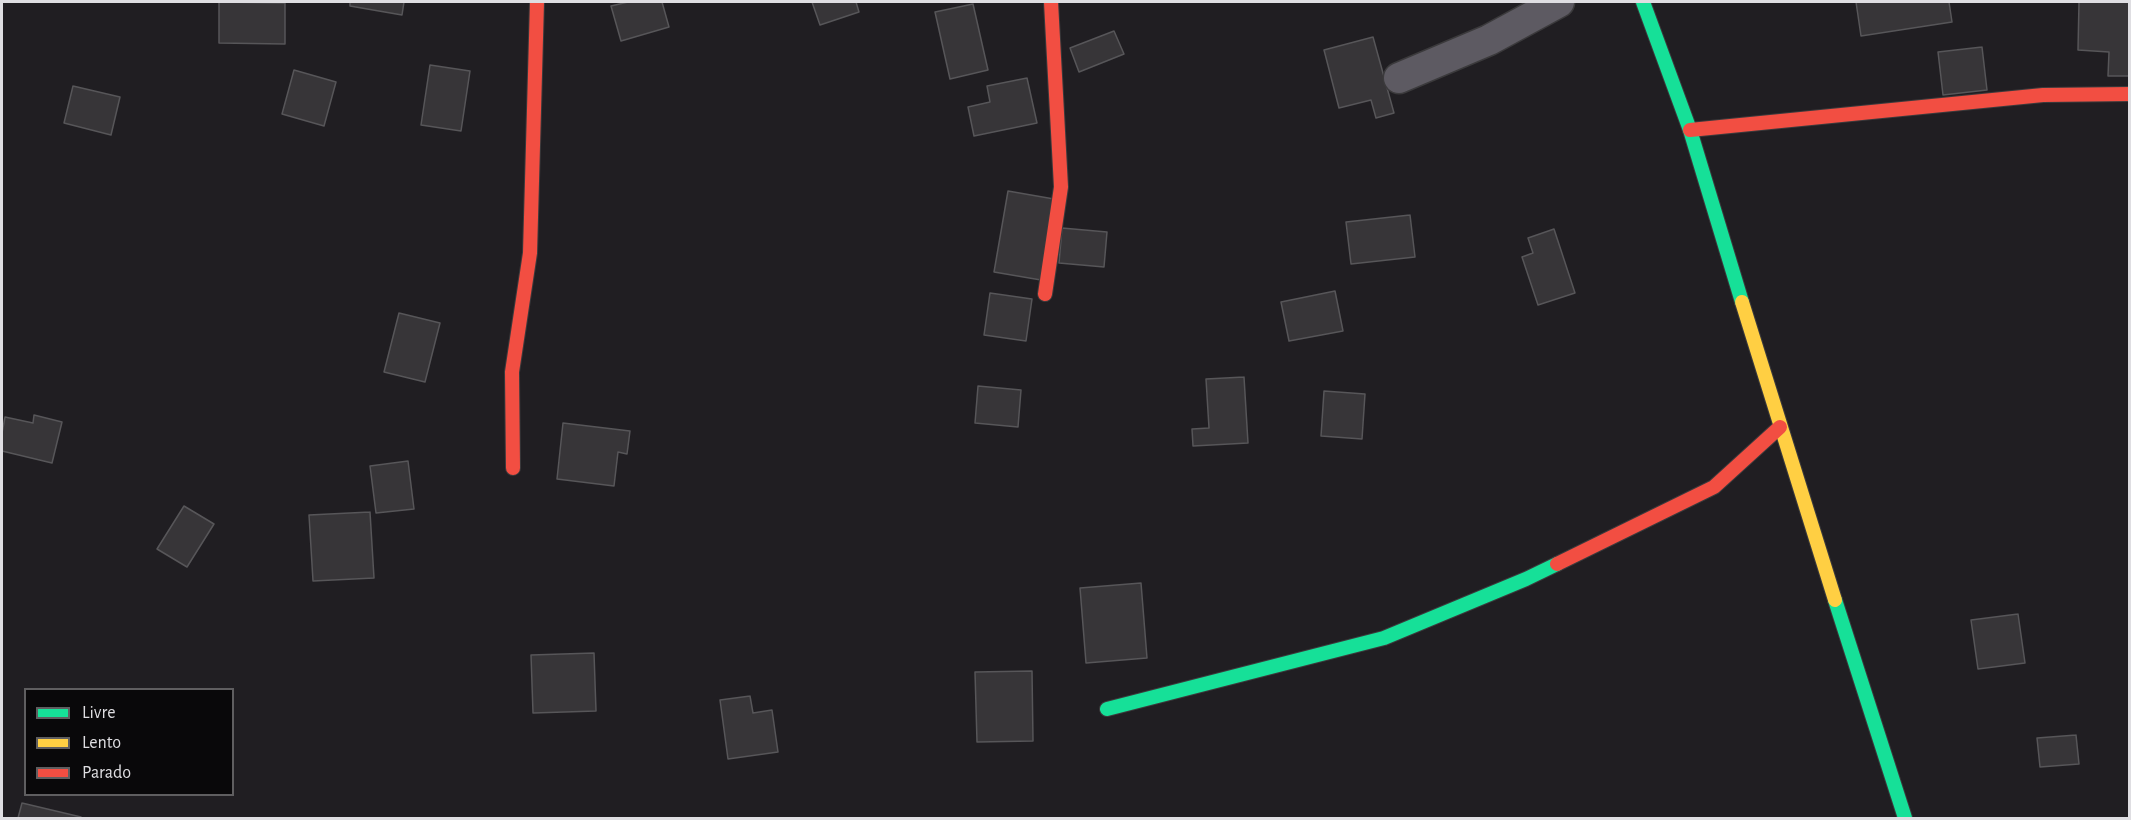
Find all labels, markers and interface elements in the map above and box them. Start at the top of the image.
legend [24,688,234,796]
text: Livre [82,704,116,722]
text: Lento [82,734,121,752]
text: Parado [82,764,131,782]

